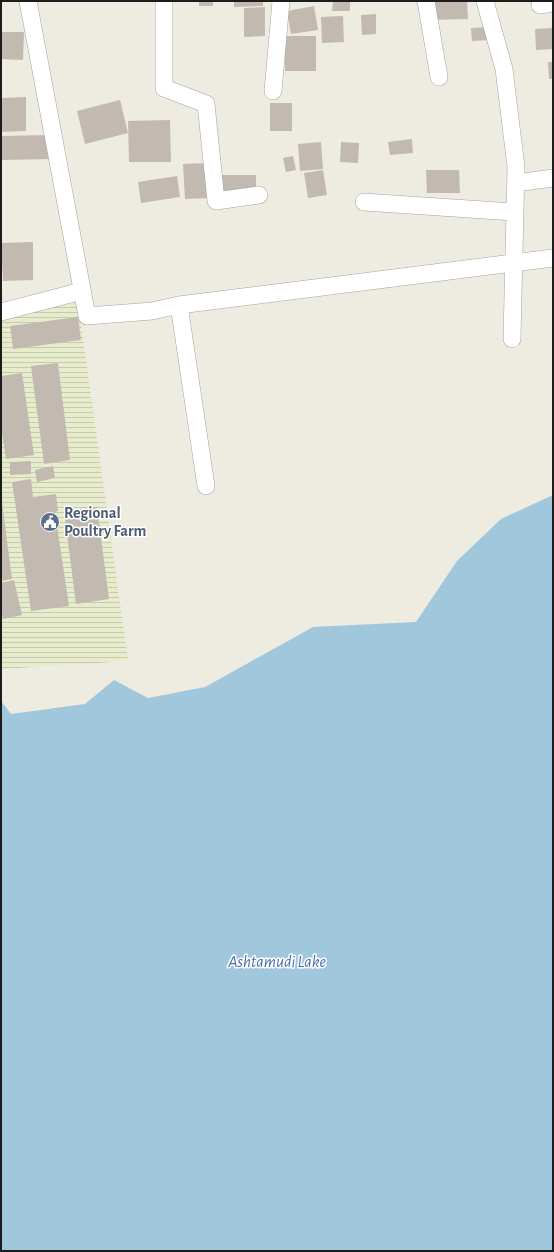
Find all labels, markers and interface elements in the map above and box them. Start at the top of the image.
place label: Regional Poultry Farm [64,505,147,540]
public building icon: Regional Poultry Farm [39,511,61,533]
water label: Ashtamudi Lake [227,953,326,970]

